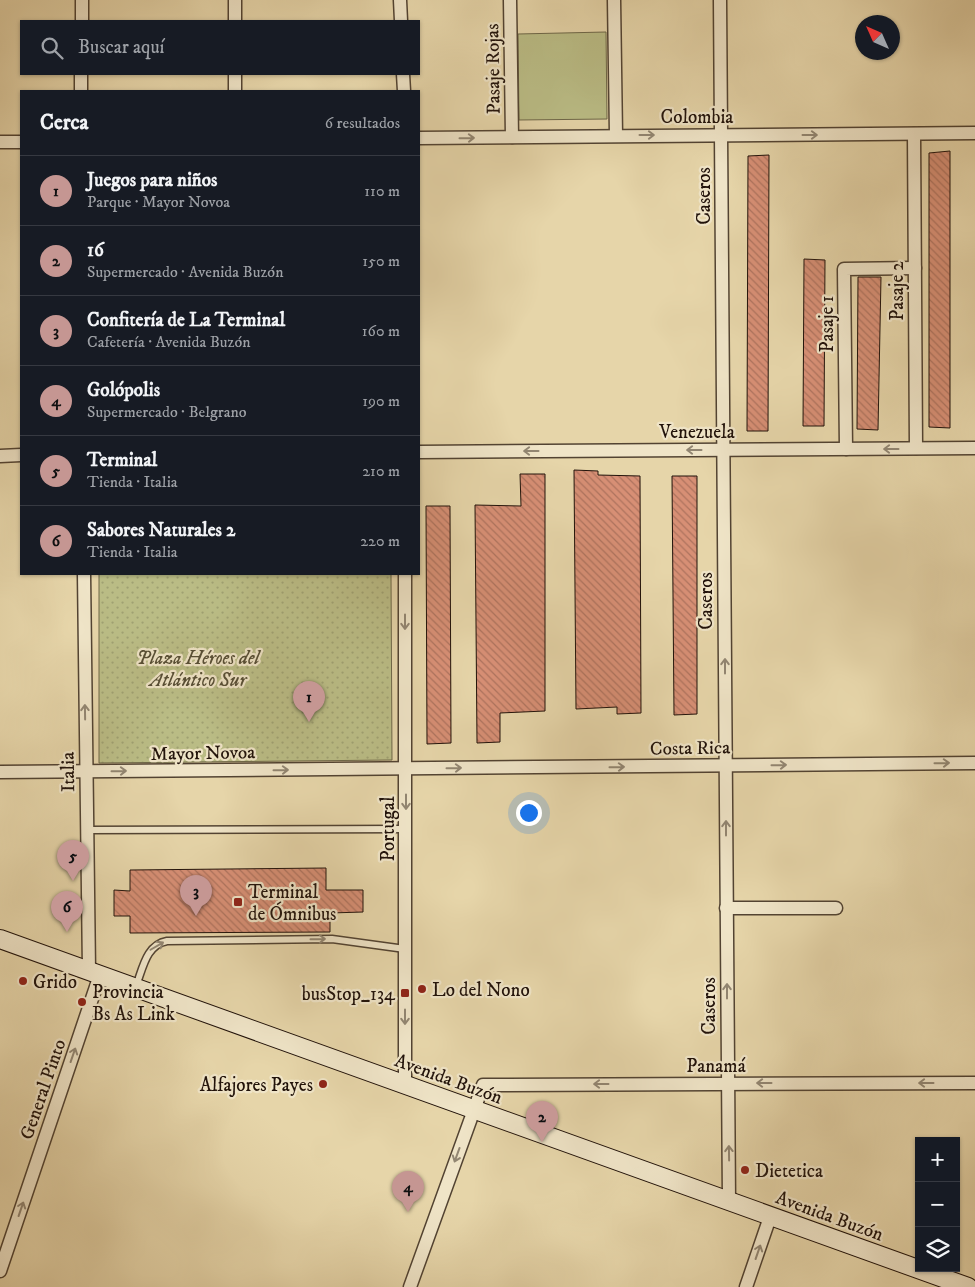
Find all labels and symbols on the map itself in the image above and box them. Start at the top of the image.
north arrow [855,15,900,60]
street label: Pasaje Rojas [481,23,506,115]
street label: Colombia [661,106,733,129]
one-way arrow [639,130,655,140]
one-way arrow [802,130,818,139]
one-way arrow [459,133,475,143]
street label: Caseros [693,167,716,225]
street label: Pasaje 2 [886,261,909,321]
street label: Pasaje 1 [816,295,839,353]
street label: Venezuela [658,421,735,444]
one-way arrow [884,444,900,453]
one-way arrow [686,445,702,455]
one-way arrow [524,446,540,456]
street label: Caseros [695,572,718,630]
one-way arrow [400,614,410,630]
park label: Plaza Héroes del Atlántico Sur [137,647,261,692]
one-way arrow [720,658,730,674]
pin: 1 [293,681,325,722]
one-way arrow [80,704,90,720]
street label: Costa Rica [650,736,730,761]
street label: Mayor Novoa [151,741,256,766]
street label: Italia [57,752,80,792]
one-way arrow [934,759,950,768]
one-way arrow [771,760,787,770]
one-way arrow [609,762,625,771]
one-way arrow [446,763,462,773]
one-way arrow [272,765,289,775]
one-way arrow [110,766,126,776]
one-way arrow [401,794,411,810]
street label: Portugal [377,796,400,862]
your location [516,800,542,826]
one-way arrow [721,820,731,836]
pin: 5 [57,840,89,881]
pin: 3 [180,875,212,916]
place label: Terminal de Ómnibus [248,881,336,926]
pin: 6 [51,891,83,932]
marker: Terminal de Ómnibus [232,896,244,908]
one-way arrow [310,934,326,944]
one-way arrow [149,941,164,951]
place label: Grido [33,971,77,994]
marker: Grido [17,975,29,987]
street label: Caseros [698,977,721,1035]
place label: Lo del Nono [432,979,530,1002]
place label: Provincia Bs As Link [92,981,175,1026]
place label: busStop_134 [302,983,396,1006]
marker: Lo del Nono [416,983,428,995]
one-way arrow [722,983,732,999]
marker: busStop_134 [399,987,411,999]
marker: Provincia Bs As Link [76,996,88,1008]
one-way arrow [400,1009,410,1025]
street label: General Pinto [15,1036,71,1143]
one-way arrow [69,1048,78,1063]
street label: Avenida Buzón [391,1049,506,1110]
street label: Panamá [686,1055,746,1078]
place label: Alfajores Payes [200,1074,313,1097]
marker: Alfajores Payes [317,1078,329,1090]
one-way arrow [919,1078,935,1088]
one-way arrow [594,1079,610,1089]
one-way arrow [756,1079,772,1088]
pin: 2 [526,1101,558,1142]
one-way arrow [724,1145,733,1161]
one-way arrow [452,1147,461,1163]
place label: Dietetica [755,1160,823,1183]
marker: Dietetica [739,1164,751,1176]
pin: 4 [392,1171,424,1212]
street label: Avenida Buzón [772,1186,887,1247]
one-way arrow [17,1201,26,1217]
one-way arrow [754,1245,763,1260]

